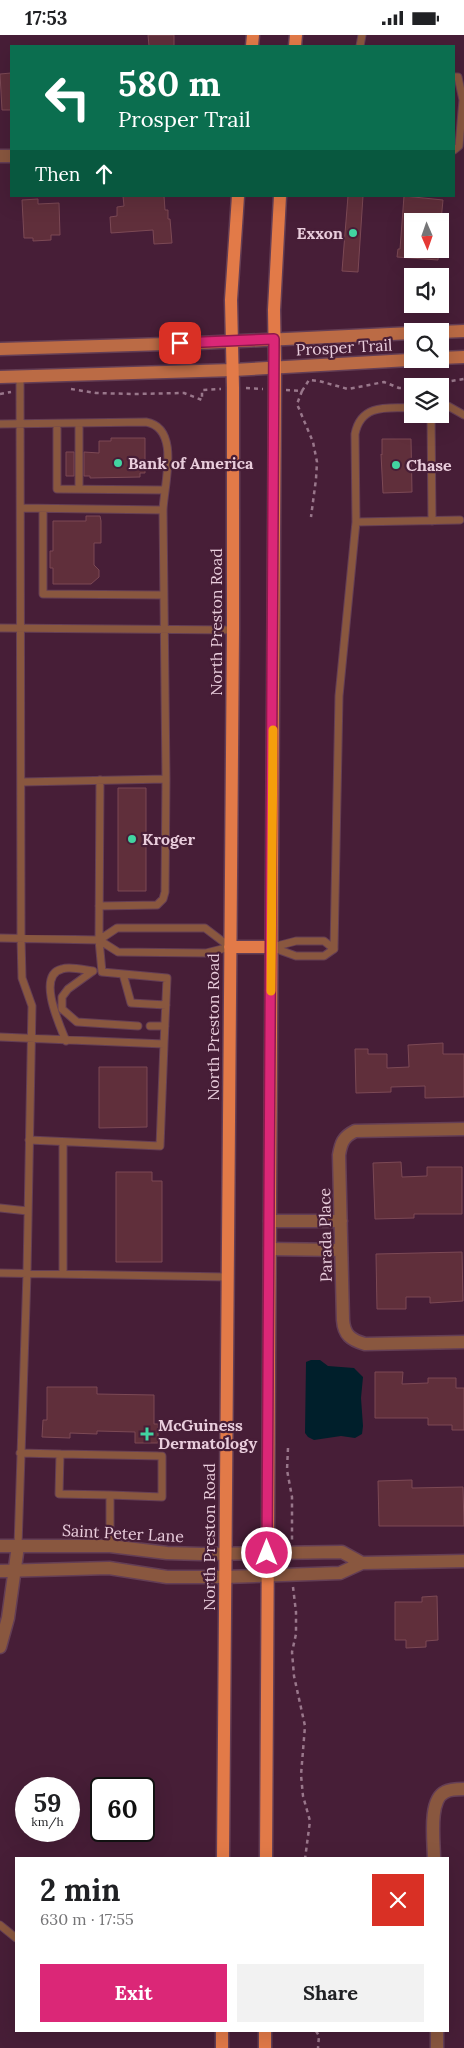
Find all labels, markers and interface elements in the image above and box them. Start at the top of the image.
text: 17:53 [25,6,67,30]
text: 580 m [118,61,221,106]
icon: left [35,65,100,130]
text: Prosper Trail [118,105,251,133]
icon: ahead [90,160,118,188]
text: Then [35,162,80,186]
north arrow [404,213,449,257]
map controls [404,213,449,423]
place label: Exxon [296,223,343,243]
marker: Exxon [347,227,359,239]
button: sound [404,268,449,313]
pin [159,322,201,364]
button: search [404,323,449,368]
icon: arrive [166,329,194,357]
street label: Prosper Trail [295,334,393,360]
button: layers [404,378,449,423]
place label: Bank of America [128,453,254,473]
place label: Chase [406,455,452,475]
marker: Bank of America [112,457,124,469]
marker: Chase [390,459,402,471]
street label: North Preston Road [206,548,226,696]
place label: Kroger [142,829,195,849]
marker: Kroger [126,833,138,845]
street label: North Preston Road [203,953,223,1101]
street label: Parada Place [314,1187,336,1282]
place label: McGuiness Dermatology [158,1415,258,1453]
marker: McGuiness Dermatology [140,1427,154,1441]
street label: North Preston Road [199,1463,219,1611]
street label: Saint Peter Lane [61,1520,185,1546]
position arrow [240,1526,292,1578]
speed limit sign: 60 [90,1777,155,1842]
text: 59 [34,1787,61,1819]
text: km/h [31,1814,64,1829]
text: 2 min [40,1871,120,1909]
button: close [372,1874,424,1926]
text: 630 m · 17:55 [40,1909,134,1929]
button: Exit [40,1964,227,2022]
button: Share [237,1964,424,2022]

